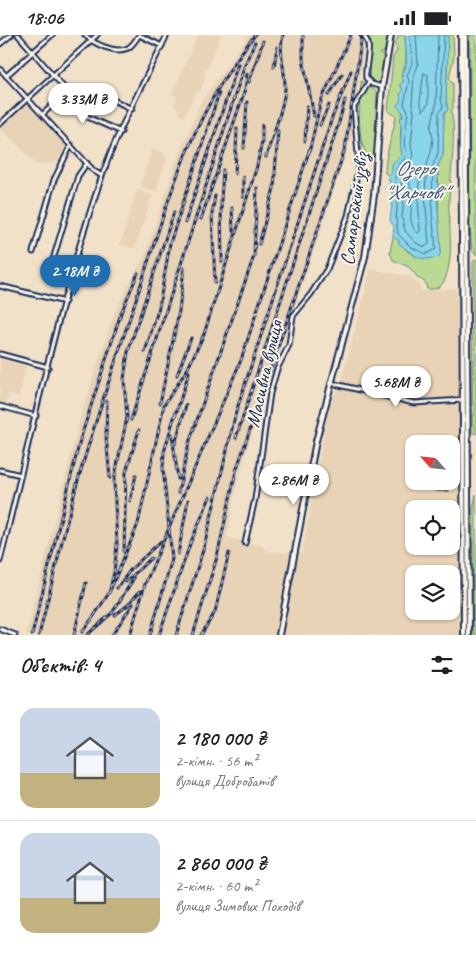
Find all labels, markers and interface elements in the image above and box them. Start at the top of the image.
text: 18:06 [25,6,63,30]
pin: 3.33M ₴ [37,83,129,125]
text: 3.33M ₴ [59,89,107,109]
street label: Самарський узвіз [335,150,374,267]
water label: Озеро "Харчові" [383,155,455,205]
pin: 2.18M ₴ [29,255,121,297]
text: 2.18M ₴ [51,261,99,281]
street label: Масивна вулиця [240,316,289,430]
pin: 5.68M ₴ [350,365,442,408]
text: 5.68M ₴ [372,372,420,392]
north arrow [405,435,460,490]
map controls [405,435,460,620]
pin: 2.86M ₴ [248,463,340,506]
text: 2.86M ₴ [270,470,318,490]
button: locate [405,500,460,555]
button: layers [405,565,460,620]
icon: filters [428,651,456,679]
text: Об’єктів: 4 [20,652,101,678]
text: 2 180 000 ₴ [175,725,266,751]
icon: home [60,728,120,788]
text: 2-кімн. · 56 m² [175,751,257,771]
text: вулиця Добробатів [175,771,274,791]
text: 2 860 000 ₴ [175,850,266,876]
icon: home [60,853,120,913]
text: 2-кімн. · 60 m² [175,876,257,896]
text: вулиця Зимових Походів [175,896,300,916]

